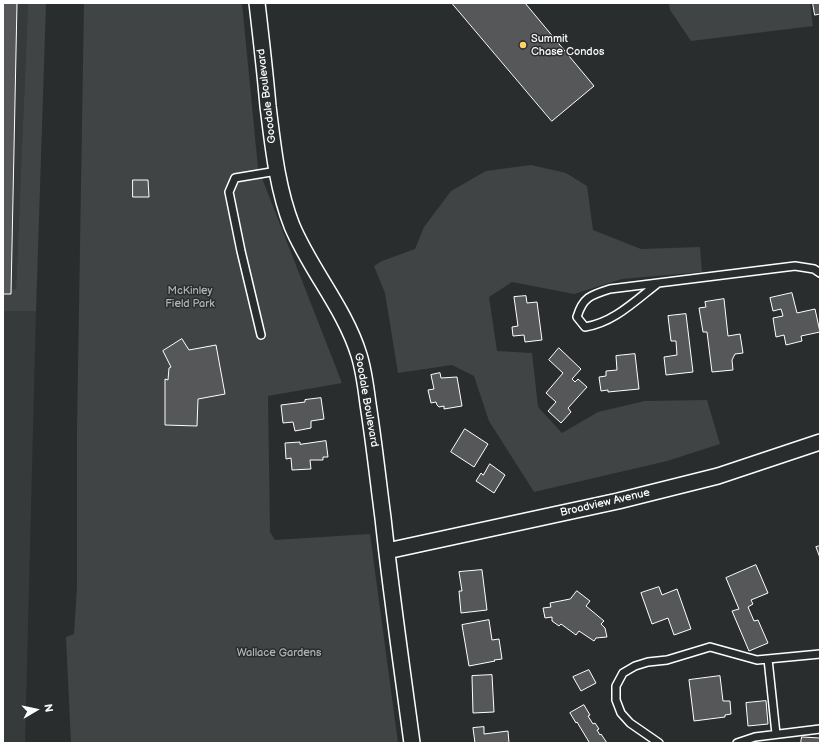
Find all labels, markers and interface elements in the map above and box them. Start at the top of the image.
place label: Summit Chase Condos [531,32,604,58]
marker: Summit Chase Condos [518,40,528,50]
street label: Goodale Boulevard [255,48,279,144]
park label: McKinley Field Park [165,284,215,310]
street label: Goodale Boulevard [351,352,381,448]
street label: Broadview Avenue [559,486,651,520]
park label: Wallace Gardens [237,646,321,660]
north arrow [16,690,56,730]
text: N [41,703,55,713]

